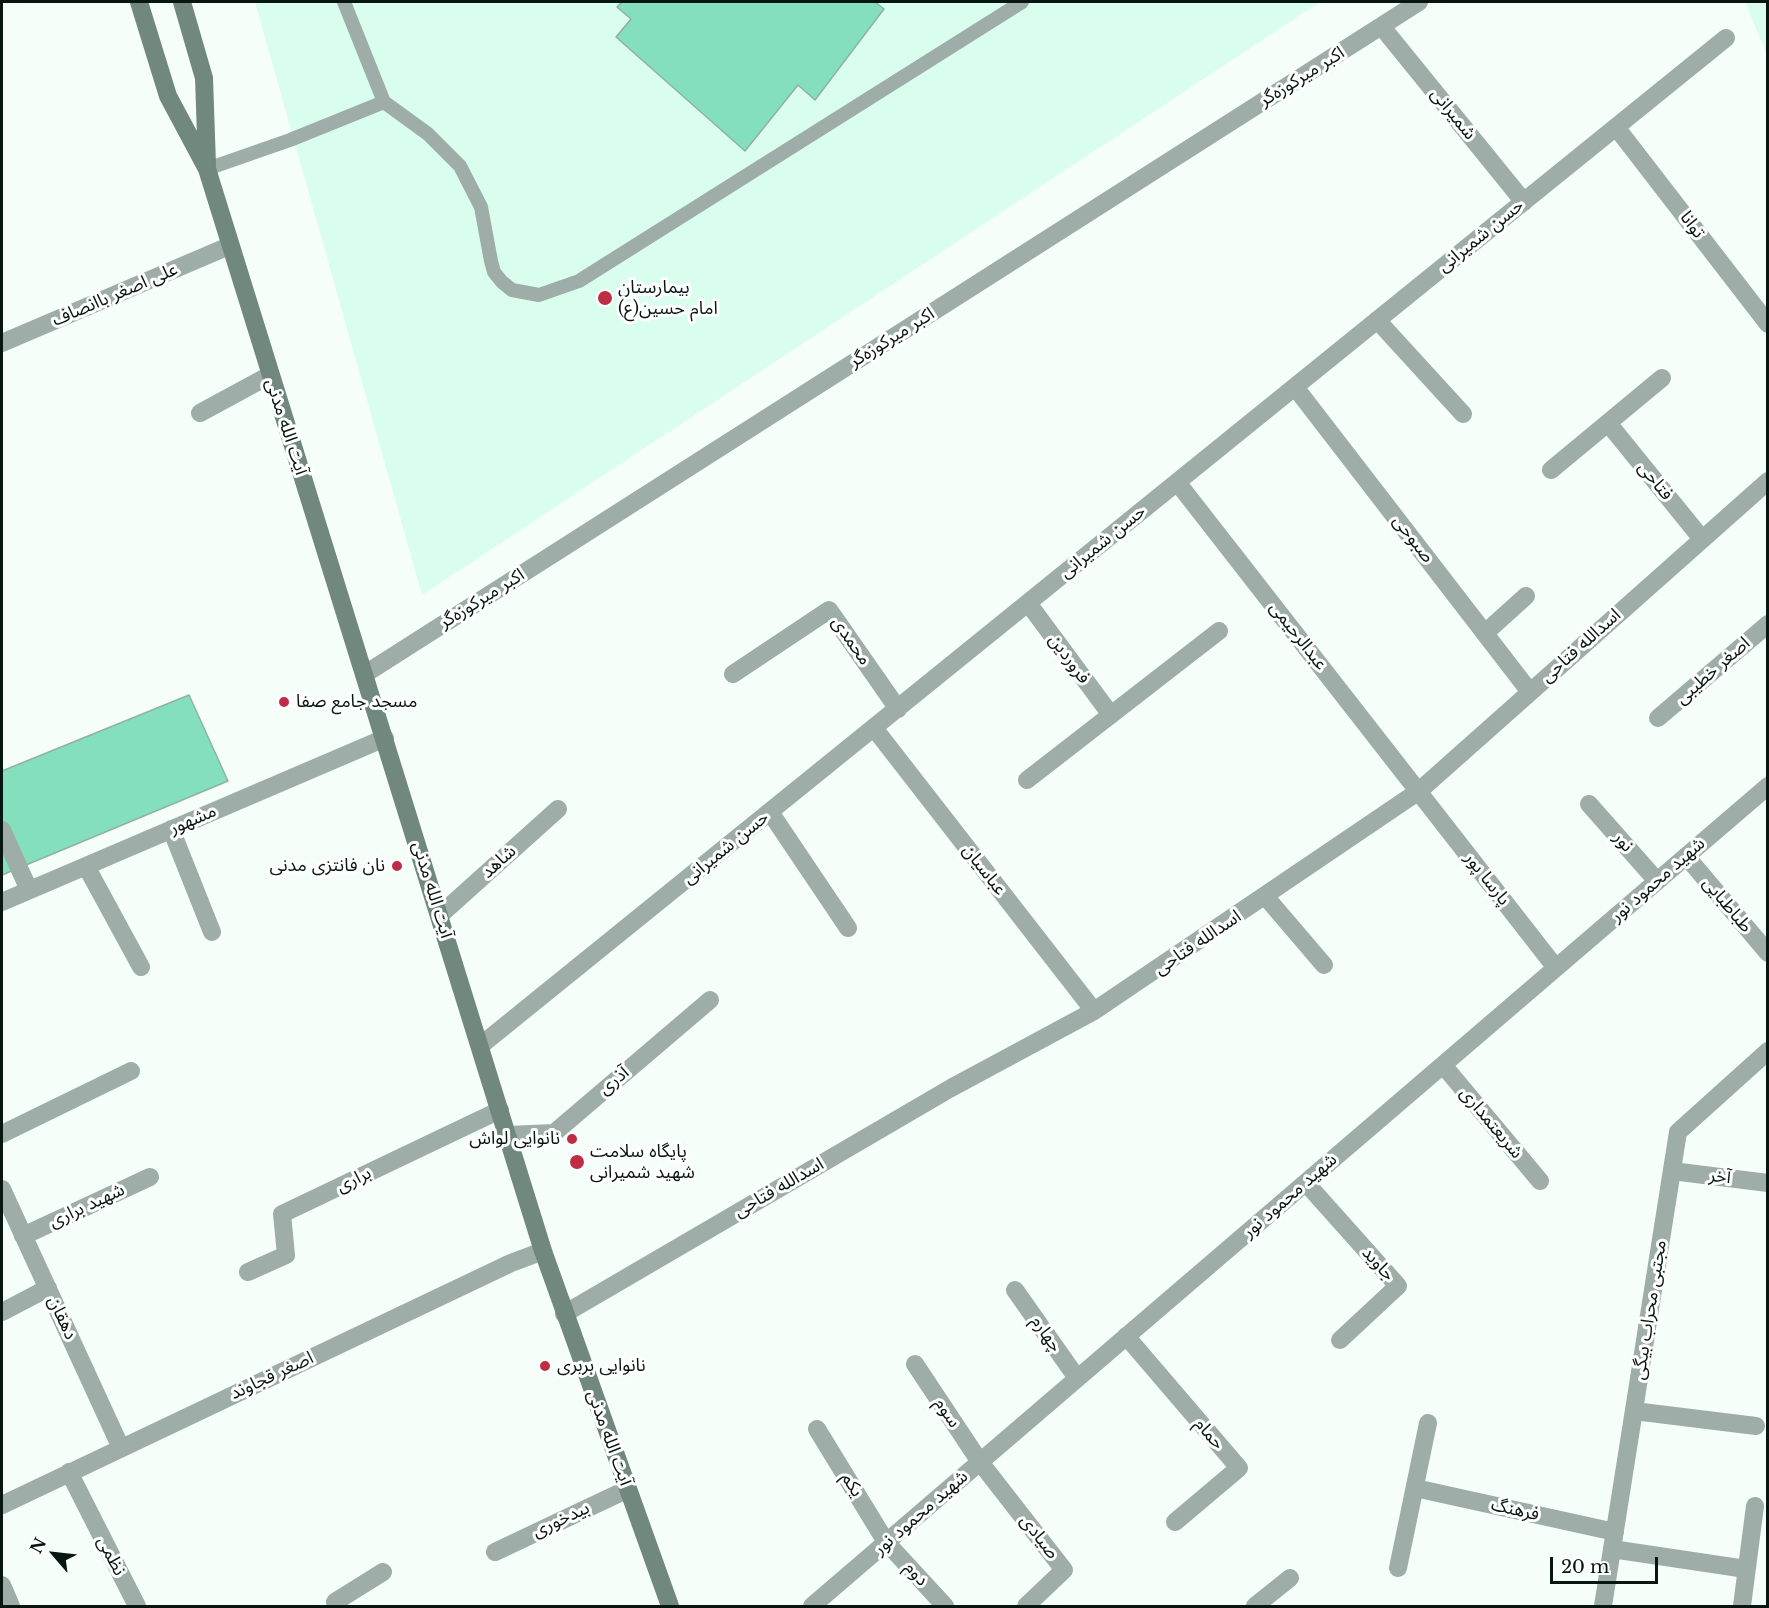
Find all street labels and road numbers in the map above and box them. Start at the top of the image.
street label: اکبر میرکوزه‌گر [1255,42,1349,112]
street label: شمیرانی [1426,84,1480,144]
street label: حسن شمیرانی [1434,195,1528,277]
street label: توانا [1675,207,1709,243]
street label: علی اصغر باانصاف [49,259,181,331]
street label: اکبر میرکوزه‌گر [845,303,939,373]
street label: آیت الله مدنی [260,376,312,478]
street label: فتاحی [1633,457,1677,505]
street label: حسن شمیرانی [1056,501,1150,583]
street label: صبوحی [1388,511,1438,567]
street label: اکبر میرکوزه‌گر [435,564,529,634]
street label: عبدالرحیمی [1265,597,1331,675]
street label: اسدالله فتاحی [1537,604,1625,688]
street label: محمدی [827,612,875,670]
street label: فروردین [1044,630,1094,688]
street label: اصغر خطیبی [1671,633,1755,709]
street label: مشهور [166,800,220,840]
street label: حسن شمیرانی [679,807,773,889]
street label: نور [1608,827,1638,857]
street label: شهید محمود نور [1606,833,1710,927]
street label: آیت الله مدنی [407,839,457,941]
street label: عباسیان [957,840,1011,900]
street label: شاهد [477,841,521,883]
street label: پارسا پور [1460,848,1514,910]
street label: طباطبایی [1698,873,1756,937]
street label: اسدالله فتاحی [1150,906,1246,980]
street label: آذری [594,1062,634,1100]
street label: شریعتمداری [1455,1083,1527,1163]
street label: شهید محمود نور [1238,1149,1342,1243]
street label: اسدالله فتاحی [730,1154,828,1222]
street label: براری [333,1162,375,1198]
street label: آخر [1708,1165,1732,1189]
street label: شهید براری [46,1179,128,1233]
street label: مجتبی محراب بیگی [1628,1239,1672,1381]
street label: جاوید [1357,1242,1399,1286]
street label: دهقان [43,1293,81,1343]
street label: چهارم [1026,1312,1066,1356]
street label: اصغر قجاوند [227,1347,317,1405]
street label: آیت الله مدنی [582,1387,636,1489]
street label: سوم [929,1394,965,1432]
street label: حمام [1189,1414,1229,1454]
street label: شهید محمود نور [869,1466,973,1560]
street label: یکم [836,1469,868,1501]
street label: فرهنگ [1489,1494,1541,1526]
street label: بیدخوری [529,1497,593,1543]
street label: صیادی [1015,1510,1063,1564]
street label: نظمی [92,1533,130,1579]
street label: دوم [899,1557,933,1591]

